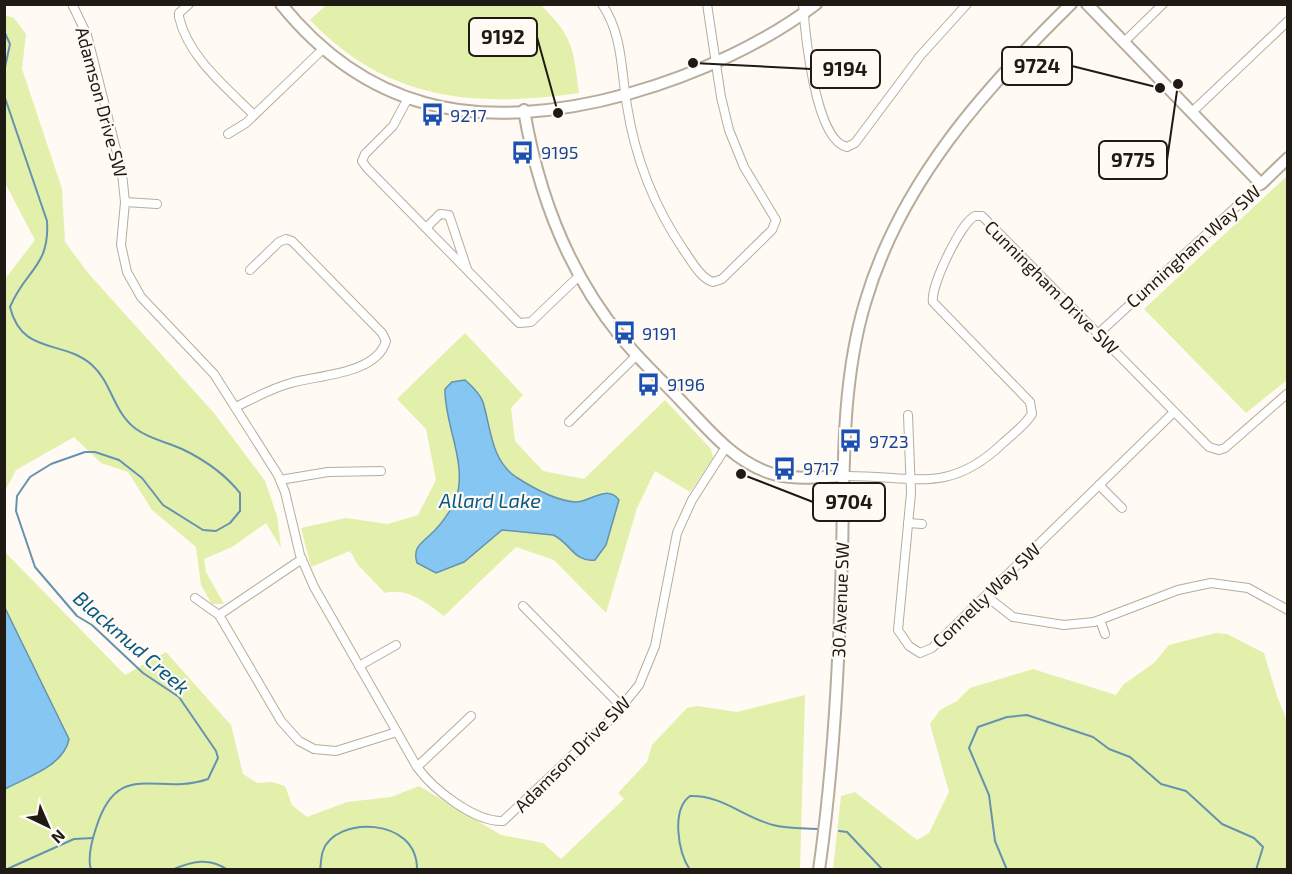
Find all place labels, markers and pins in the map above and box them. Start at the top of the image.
callout: 9192 [469,18,537,56]
callout: 9724 [1002,47,1072,85]
callout: 9194 [811,50,880,88]
bus stop icon: 9217 [419,102,445,128]
place label: 9217 [450,104,487,126]
bus stop icon: 9195 [510,139,536,165]
place label: 9195 [541,141,578,163]
callout: 9775 [1099,141,1167,179]
bus stop icon: 9191 [611,320,637,346]
place label: 9191 [642,322,677,344]
bus stop icon: 9196 [636,371,662,397]
place label: 9196 [667,373,705,395]
bus stop icon: 9723 [838,428,864,454]
place label: 9723 [869,430,909,452]
bus stop icon: 9717 [772,455,798,481]
place label: 9717 [803,457,839,479]
callout: 9704 [813,483,885,521]

